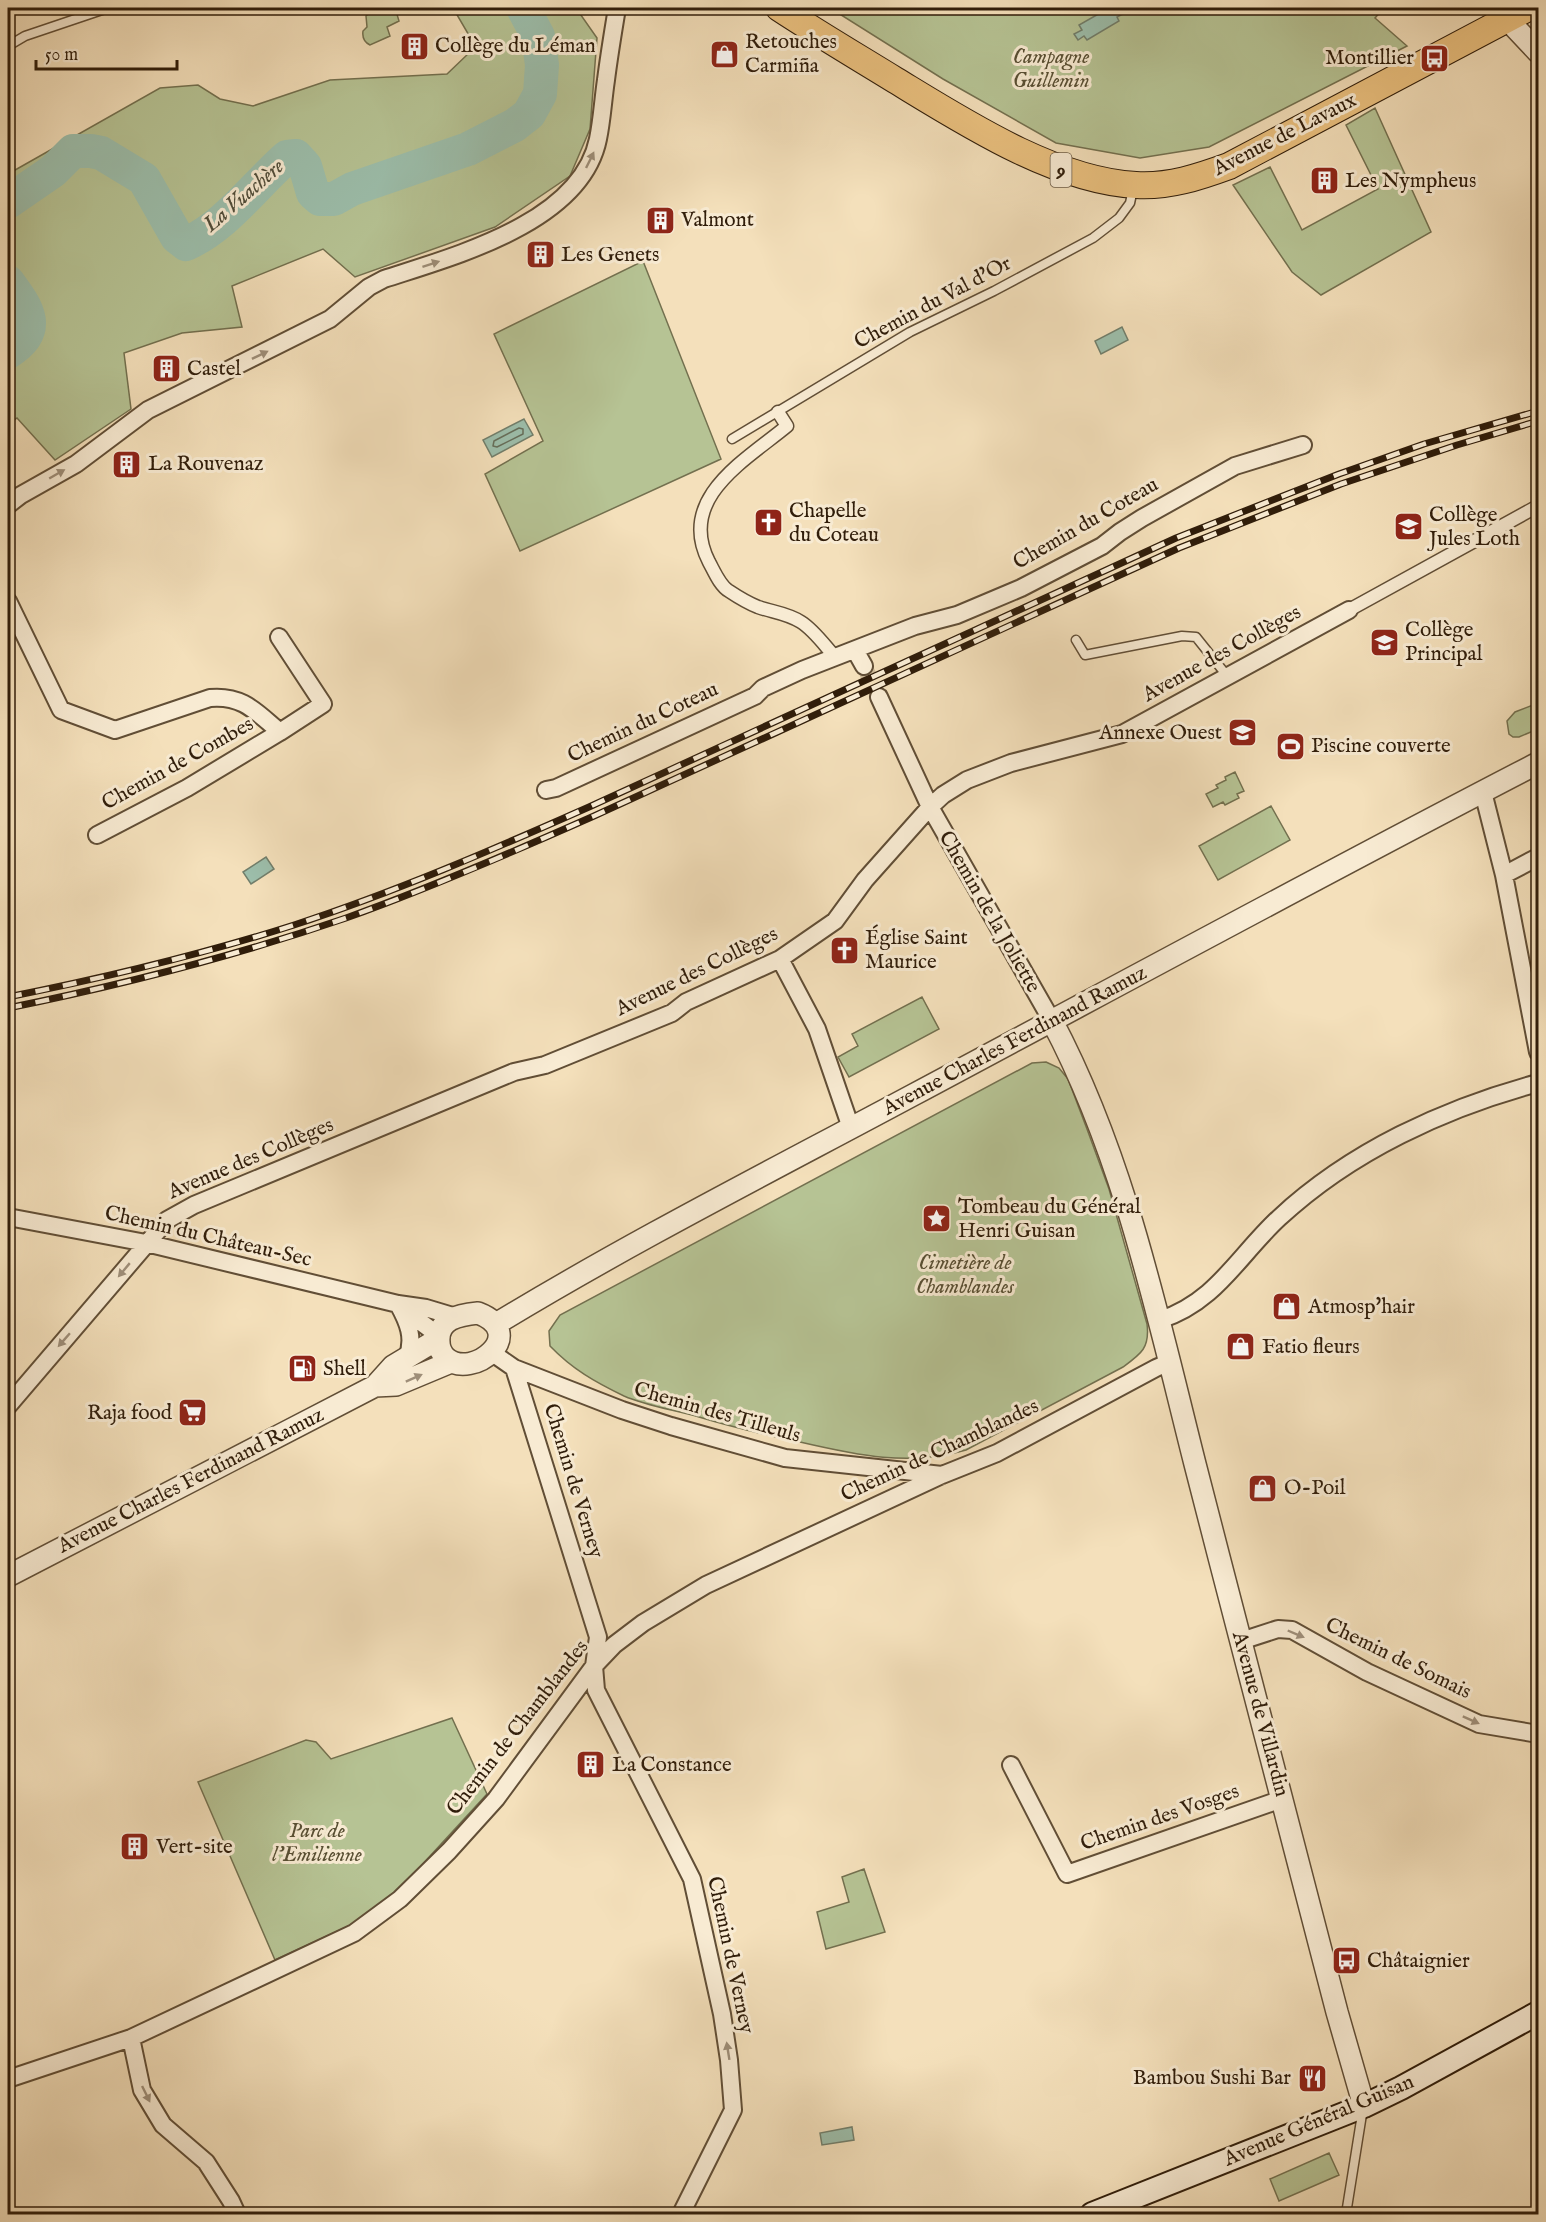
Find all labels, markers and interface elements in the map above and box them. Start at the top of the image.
place label: Retouches Carmiña [745,29,837,80]
building icon: Collège du Léman [398,30,430,62]
scale bar [36,33,177,71]
place label: Collège du Léman [435,33,596,60]
shop icon: Retouches Carmiña [708,38,740,70]
bus stop icon: Montillier [1419,42,1451,74]
text: 50 m [45,44,78,67]
park label: Campagne Guillemin [1012,44,1090,95]
place label: Montillier [1325,45,1414,72]
street label: Avenue de Lavaux [1208,87,1361,183]
one-way arrow [585,152,595,169]
water label: La Vuachère [197,153,291,240]
road number: 9 [1050,153,1072,187]
building icon: Les Nympheus [1308,165,1340,197]
place label: Les Nympheus [1345,168,1476,195]
building icon: Valmont [644,204,676,236]
place label: Valmont [680,207,754,234]
building icon: Les Genets [524,239,556,271]
place label: Les Genets [561,242,659,269]
street label: Chemin du Val d'Or [850,250,1016,356]
one-way arrow [422,259,440,268]
one-way arrow [252,350,269,359]
building icon: Castel [150,353,182,385]
place label: Castel [187,356,241,383]
building icon: La Rouvenaz [111,448,143,480]
place label: La Rouvenaz [148,451,264,478]
one-way arrow [49,469,65,480]
street label: Chemin du Coteau [1009,471,1164,576]
place label: Chapelle du Coteau [789,498,879,549]
place label: Collège Jules Loth [1427,502,1520,553]
church icon: Chapelle du Coteau [752,507,784,539]
school or university icon: Collège Jules Loth [1392,511,1424,543]
street label: Avenue des Collèges [1137,599,1306,709]
place label: Collège Principal [1405,617,1483,668]
school or university icon: Collège Principal [1368,626,1400,658]
street label: Chemin du Coteau [563,676,723,770]
street label: Chemin de Combes [97,711,259,817]
school or university icon: Annexe Ouest [1227,717,1259,749]
place label: Annexe Ouest [1098,720,1222,747]
sports icon: Piscine couverte [1274,730,1306,762]
place label: Piscine couverte [1311,733,1451,760]
street label: Chemin de la Joliette [932,826,1046,998]
street label: Avenue des Collèges [611,921,783,1023]
place label: Église Saint Maurice [865,924,968,976]
church icon: Église Saint Maurice [828,934,860,966]
street label: Avenue Charles Ferdinand Ramuz [877,960,1152,1123]
street label: Avenue des Collèges [163,1112,338,1206]
place label: Tombeau du Général Henri Guisan [958,1194,1141,1245]
street label: Chemin du Château-Sec [102,1200,314,1274]
place icon: Tombeau du Général Henri Guisan [921,1203,953,1235]
park label: Cimetière de Chamblandes [916,1250,1015,1301]
one-way arrow [118,1262,131,1277]
shop icon: Atmosp'hair [1271,1291,1303,1323]
place label: Atmosp'hair [1307,1294,1415,1321]
shop icon: Fatio fleurs [1225,1331,1257,1363]
one-way arrow [57,1332,70,1348]
place label: Fatio fleurs [1262,1334,1360,1361]
fuel station icon: Shell [286,1353,318,1385]
place label: Shell [323,1356,366,1383]
one-way arrow [405,1373,422,1382]
street label: Chemin des Tilleuls [631,1376,803,1450]
street label: Chemin de Chamblandes [837,1393,1043,1509]
supermarket icon: Raja food [177,1397,209,1429]
place label: Raja food [87,1400,173,1427]
street label: Chemin de Verney [537,1401,609,1562]
street label: Avenue Charles Ferdinand Ramuz [52,1402,329,1560]
shop icon: O-Poil [1247,1472,1279,1504]
place label: O-Poil [1284,1475,1346,1502]
street label: Chemin de Somais [1321,1612,1475,1706]
street label: Avenue de Villardin [1225,1628,1295,1800]
one-way arrow [1288,1629,1306,1639]
street label: Chemin de Chamblandes [441,1635,595,1821]
one-way arrow [1462,1715,1480,1725]
building icon: La Constance [575,1749,607,1781]
place label: La Constance [612,1752,732,1779]
street label: Chemin des Vosges [1077,1778,1243,1858]
park label: Parc de l’Emilienne [272,1818,362,1869]
building icon: Vert-site [119,1831,151,1863]
place label: Vert-site [155,1834,233,1861]
street label: Chemin de Verney [700,1874,760,2037]
bus stop icon: Châtaignier [1330,1945,1362,1977]
place label: Châtaignier [1367,1948,1470,1975]
one-way arrow [723,2042,732,2061]
restaurant icon: Bambou Sushi Bar [1296,2062,1328,2094]
place label: Bambou Sushi Bar [1133,2065,1291,2092]
street label: Avenue Général Guisan [1219,2069,1418,2174]
one-way arrow [141,2086,150,2103]

